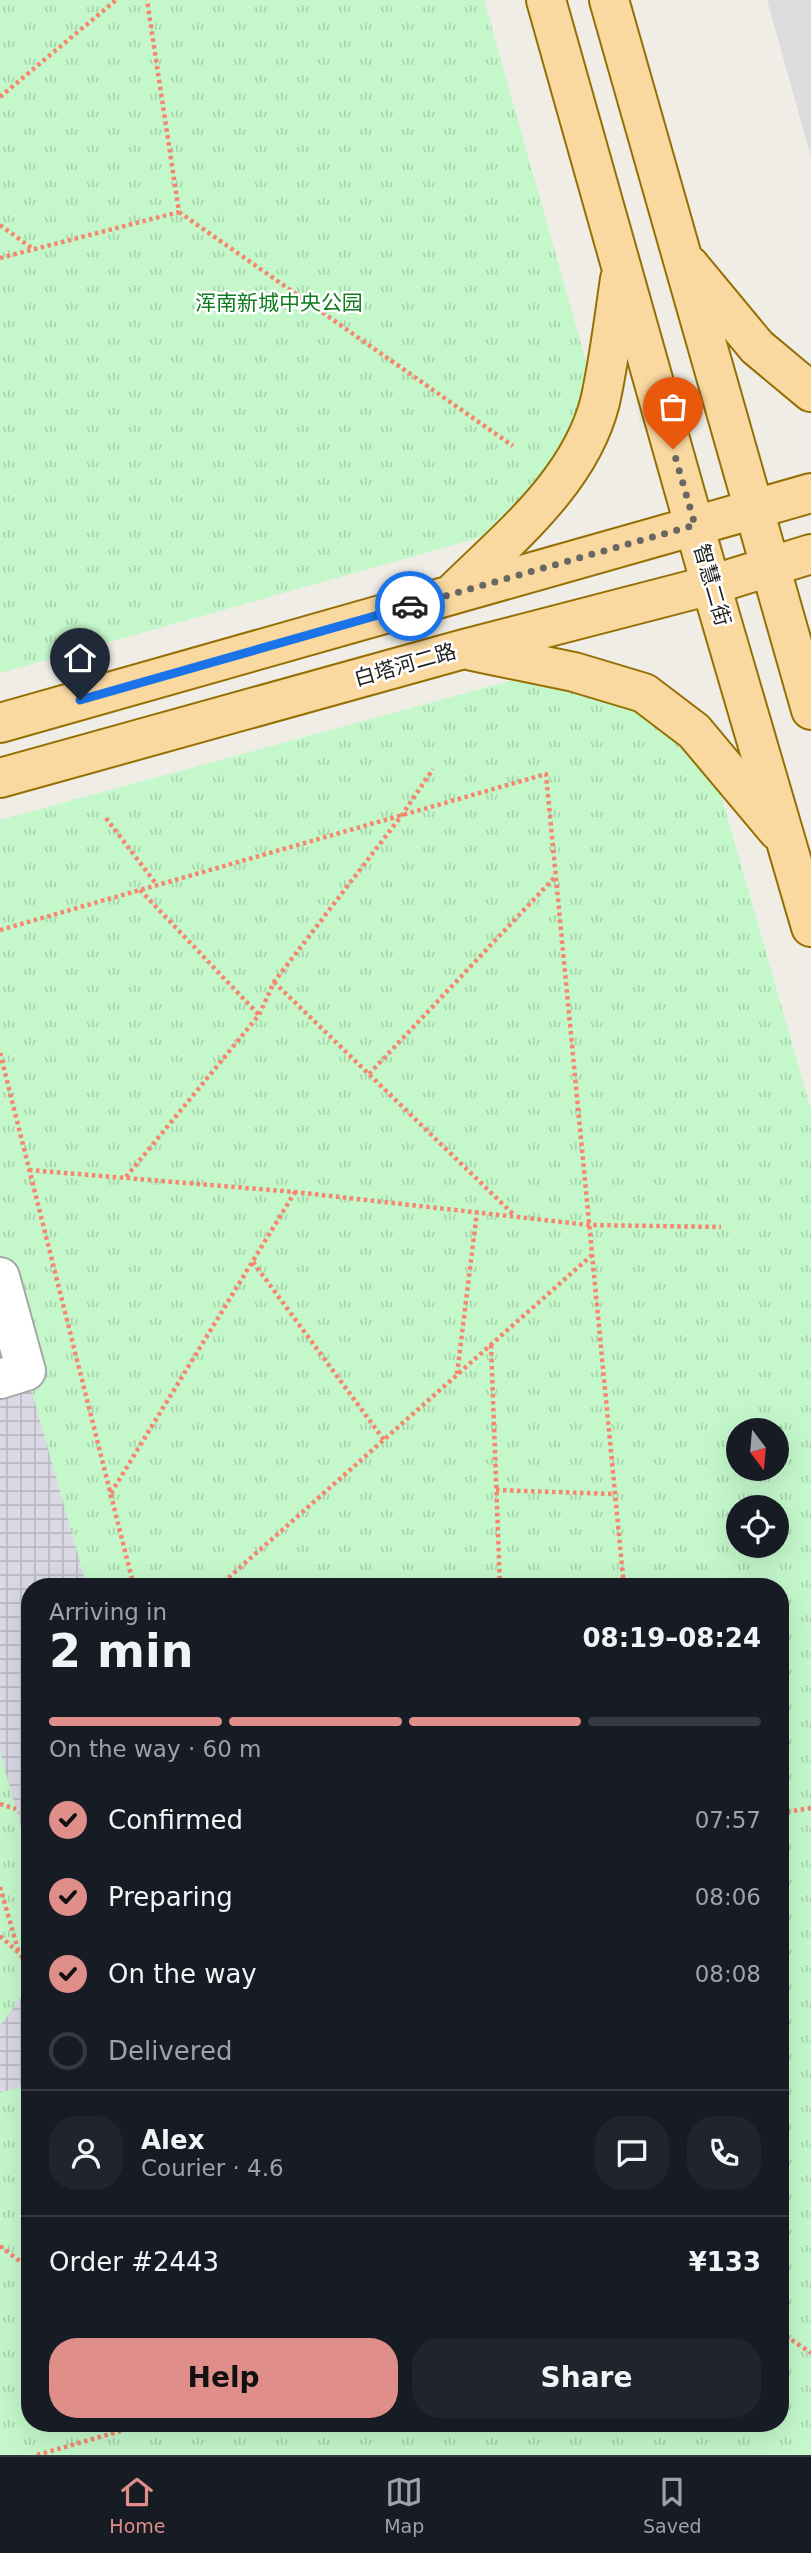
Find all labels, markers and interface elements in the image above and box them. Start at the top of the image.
park label: 浑南新城中央公园 [195,291,363,315]
pin [643,377,703,449]
icon: bag [654,388,692,426]
street label: 智慧二街 [689,541,735,629]
courier [375,571,445,641]
icon: car [391,587,429,625]
pin [50,628,110,700]
icon: home [61,639,99,677]
street label: 白塔河二路 [351,639,459,691]
north arrow [726,1418,789,1480]
map controls [726,1418,789,1558]
button: locate [726,1495,789,1558]
text: Arriving in [49,1599,167,1625]
text: 08:19–08:24 [582,1623,761,1653]
text: 2 min [49,1624,193,1678]
text: On the way · 60 m [49,1736,261,1762]
icon: check [49,1801,87,1839]
text: Confirmed [108,1805,243,1835]
text: 07:57 [695,1807,761,1833]
icon: check [49,1878,87,1916]
text: Preparing [108,1882,233,1912]
text: 08:06 [695,1884,761,1910]
icon: check [49,1955,87,1993]
text: On the way [108,1959,257,1989]
text: 08:08 [695,1961,761,1987]
text: Delivered [108,2036,232,2066]
button: person [49,2116,123,2190]
button: chat [595,2116,669,2190]
button: phone [687,2116,761,2190]
text: Alex [141,2125,204,2155]
text: Courier · 4.6 [141,2155,284,2181]
text: Order #2443 [49,2247,219,2277]
text: ¥133 [689,2247,761,2277]
button: Help [49,2338,398,2418]
button: Share [412,2338,761,2418]
tab: Home [109,2473,165,2537]
tab: Map [384,2473,424,2537]
tab: Saved [643,2473,702,2537]

